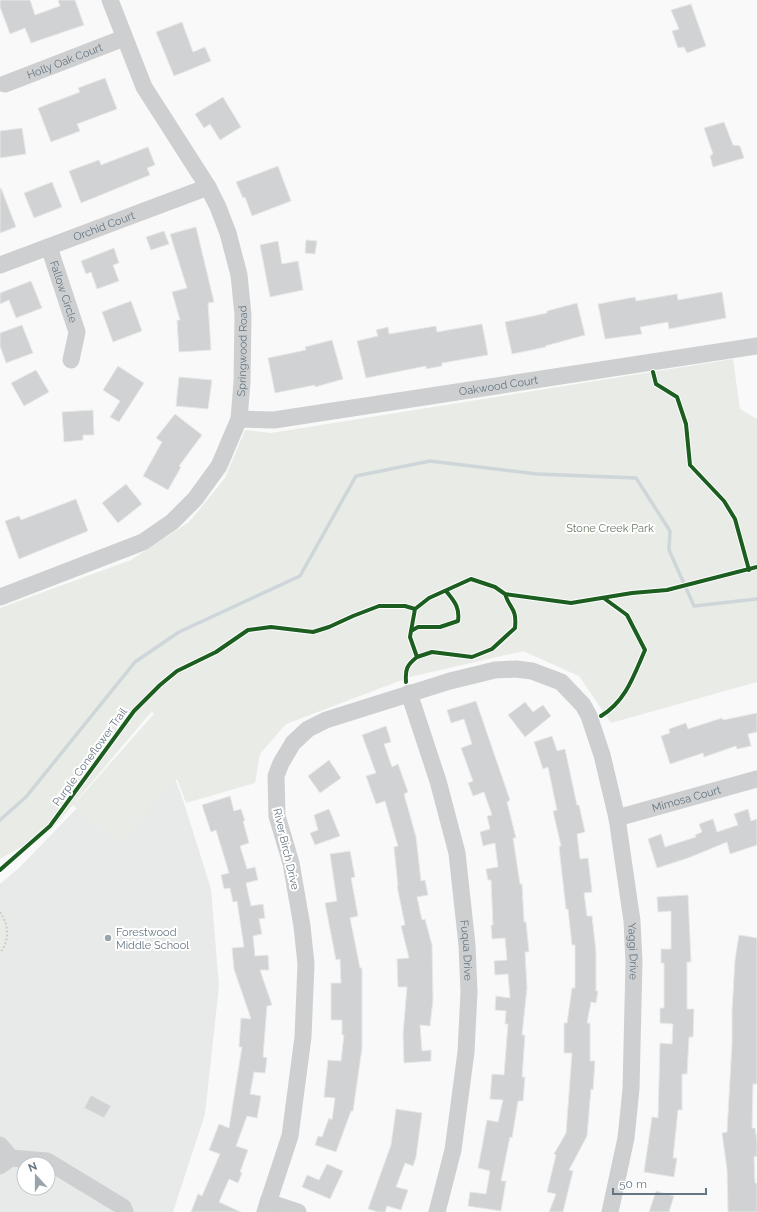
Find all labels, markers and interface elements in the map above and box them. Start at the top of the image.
street label: Holly Oak Court [25,40,105,81]
street label: Orchid Court [71,208,137,243]
street label: Fallow Circle [47,259,80,325]
street label: Springwood Road [234,305,250,397]
street label: Oakwood Court [458,373,539,398]
park label: Stone Creek Park [566,522,654,535]
street label: Purple Coneflower Trail [50,705,130,809]
street label: Mimosa Court [650,783,723,814]
street label: River Birch Drive [270,807,302,891]
street label: Fuqua Drive [458,919,475,982]
street label: Yaggi Drive [626,922,641,980]
place label: Forestwood Middle School [116,926,189,952]
marker: Forestwood Middle School [103,933,113,943]
north arrow [16,1156,56,1196]
text: N [26,1160,39,1175]
scale bar [613,1170,706,1196]
text: 50 m [619,1177,647,1191]

